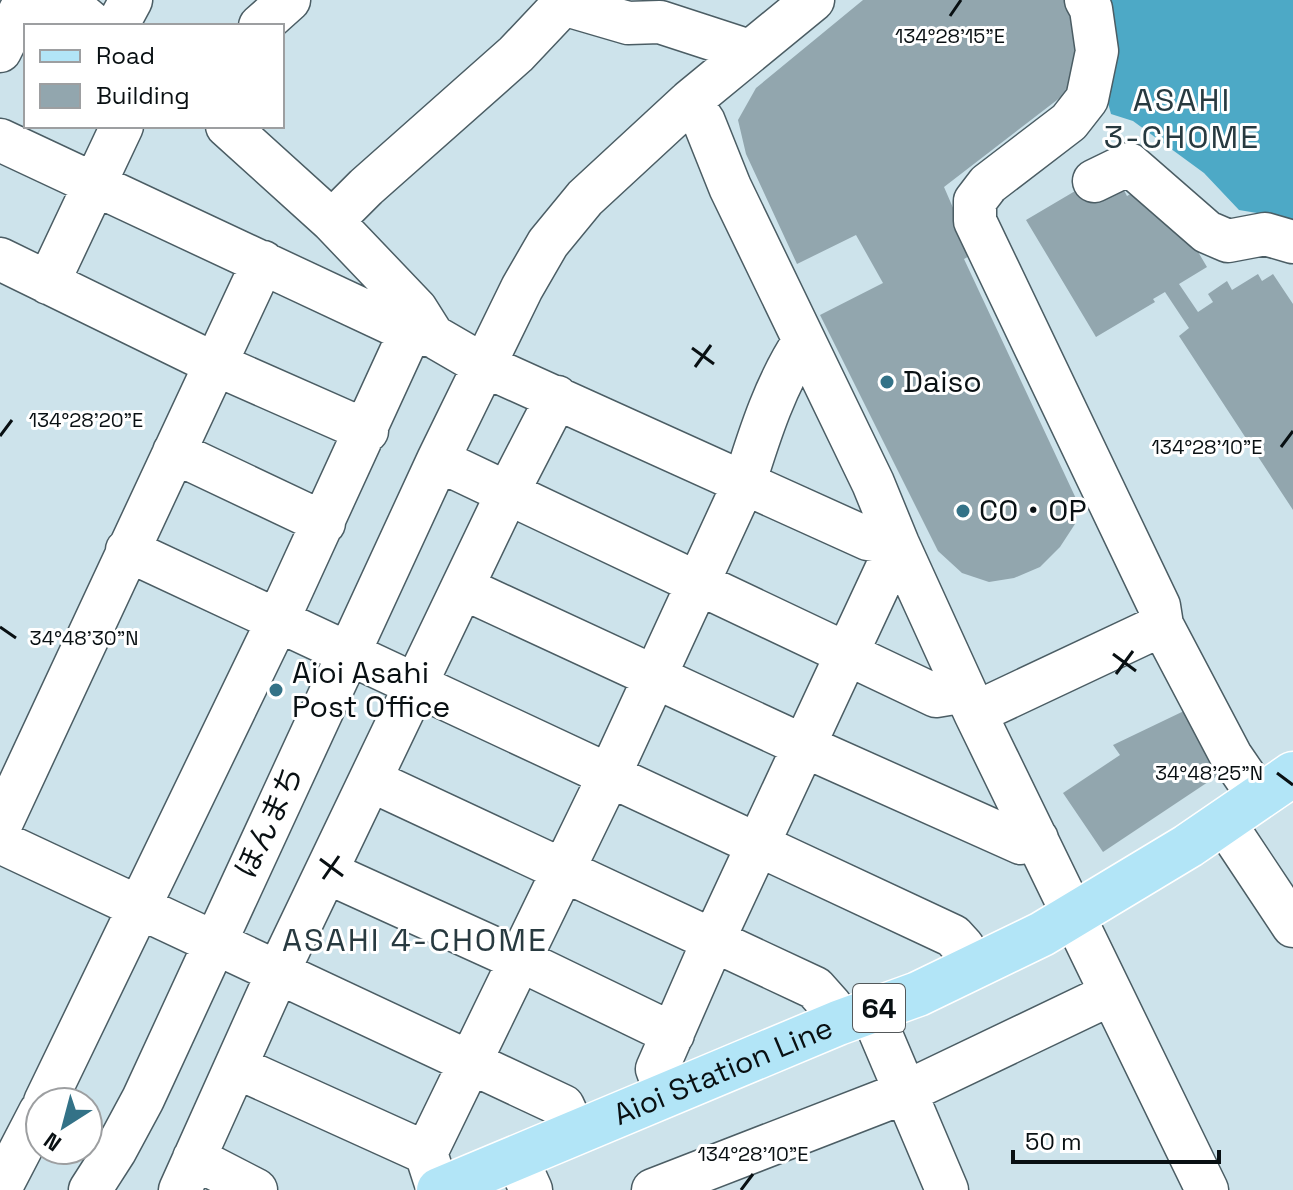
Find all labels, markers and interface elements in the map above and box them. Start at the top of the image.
text: 134°28'15"E [895,23,1005,49]
legend [24,24,284,128]
text: Road [96,40,155,71]
text: Building [96,80,190,111]
district label: ASAHI 3-CHOME [1104,80,1260,157]
place label: Daiso [903,362,982,401]
marker: Daiso [878,373,896,391]
text: 134°28'20"E [29,407,143,433]
text: 134°28'10"E [1151,434,1263,460]
place label: CO・OP [979,491,1086,530]
marker: CO・OP [954,502,972,520]
text: 34°48'30"N [30,625,138,651]
place label: Aioi Asahi Post Office [292,653,450,726]
marker: Aioi Asahi Post Office [267,681,285,699]
street label: ほんまち [226,759,312,884]
text: 34°48'25"N [1155,760,1263,786]
district label: ASAHI 4-CHOME [282,920,548,960]
road number: 64 [853,984,905,1032]
street label: Aioi Station Line [607,1007,838,1134]
north arrow [24,1086,104,1166]
scale bar [1013,1114,1219,1164]
text: 50 m [1025,1126,1082,1157]
text: N [38,1127,66,1158]
text: 134°28'10"E [697,1141,809,1167]

